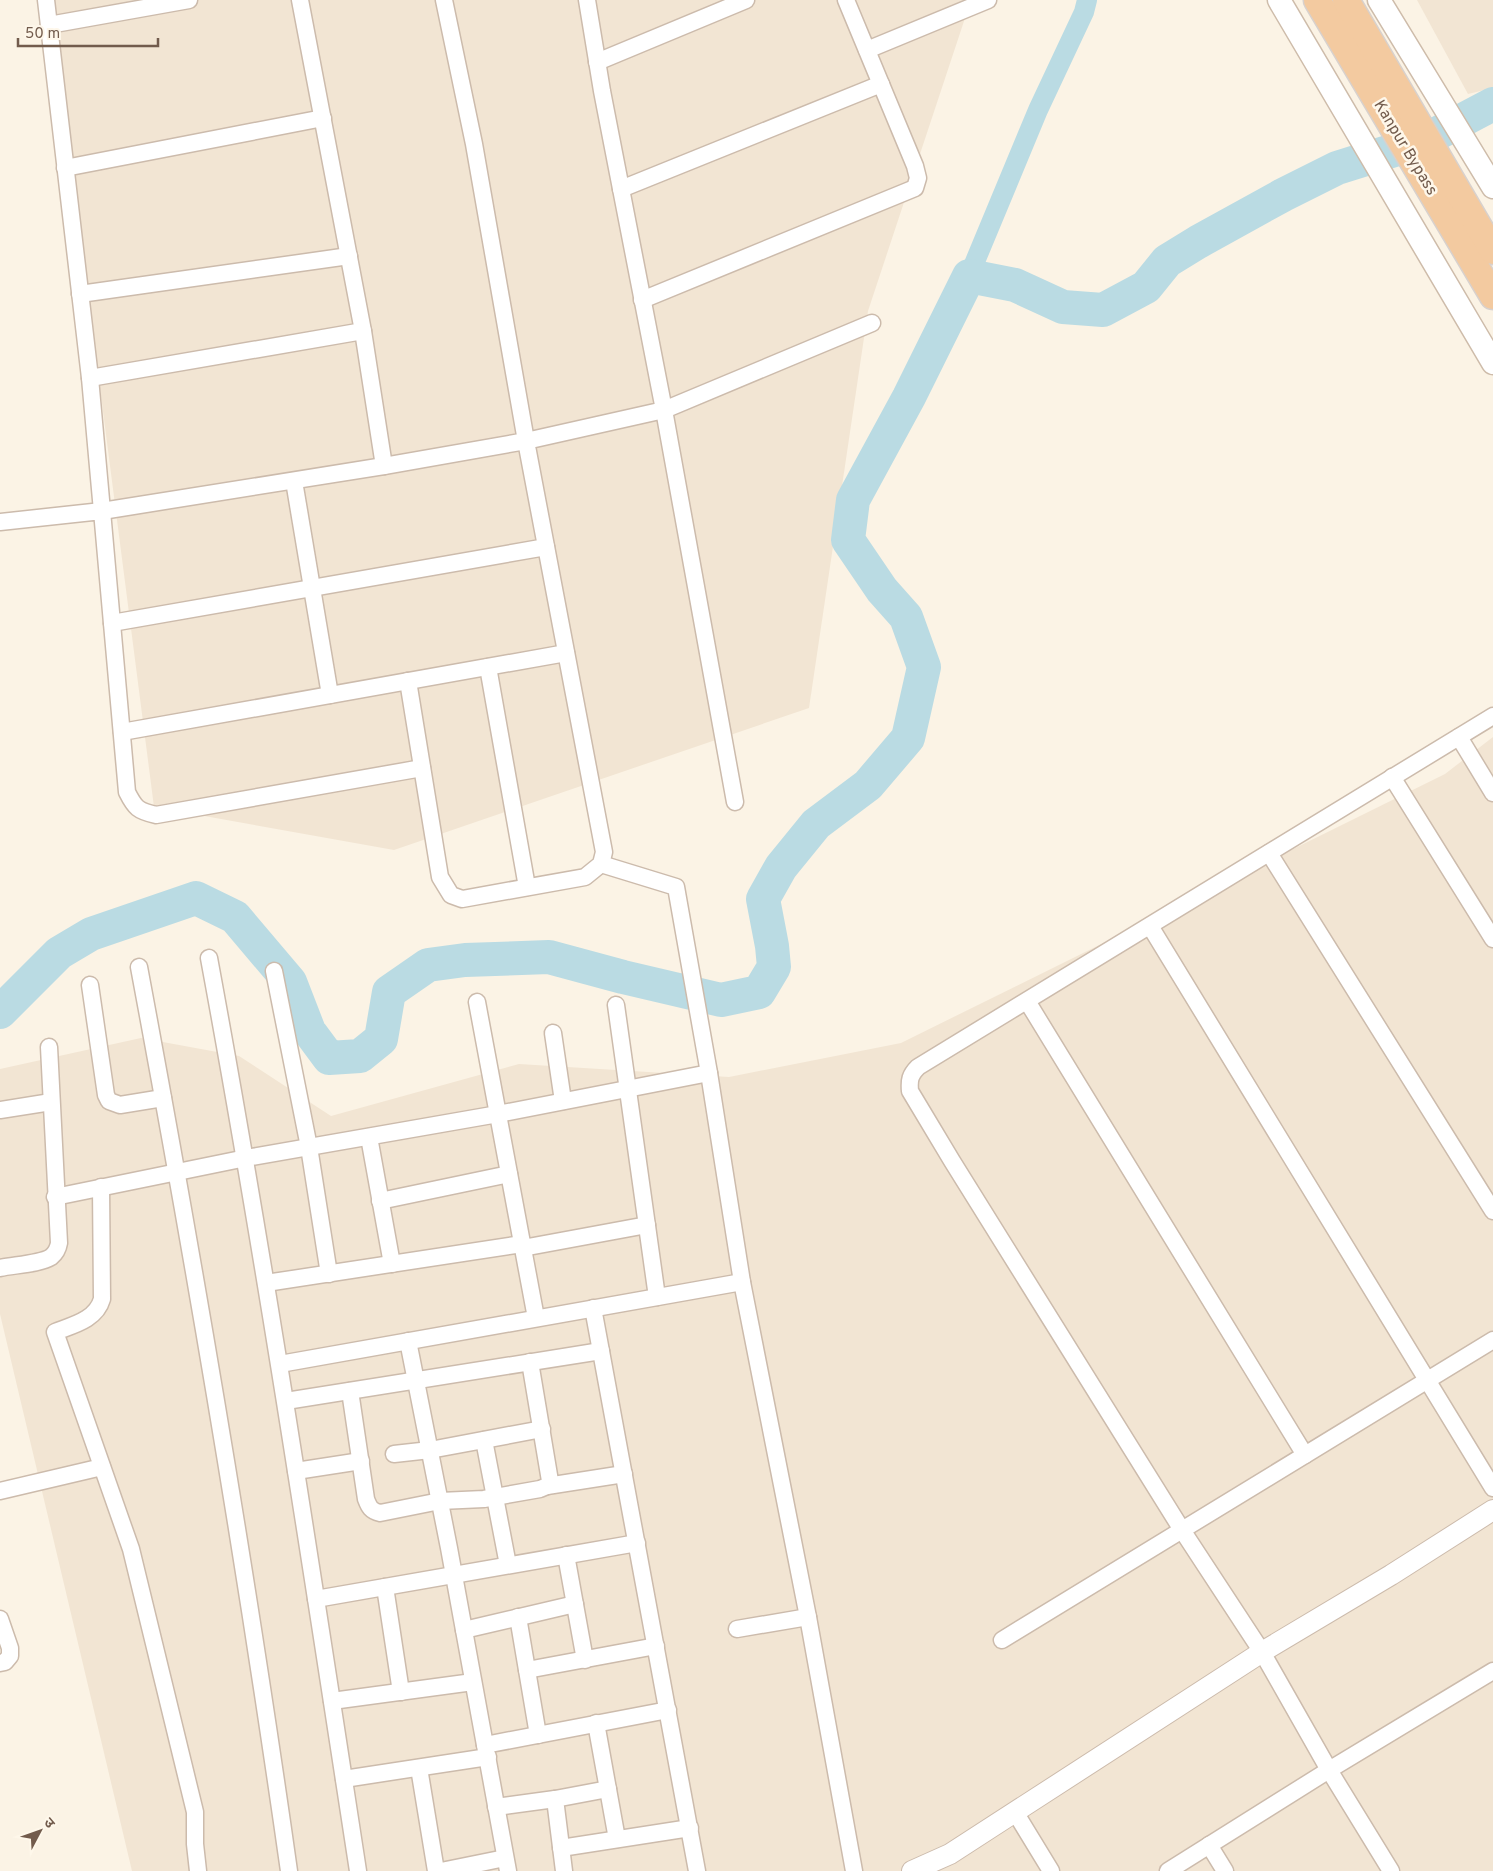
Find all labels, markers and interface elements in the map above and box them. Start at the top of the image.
scale bar [18,15,158,47]
text: 50 m [25,25,60,44]
street label: Kanpur Bypass [1369,97,1441,199]
north arrow [15,1806,65,1856]
text: उ [40,1815,58,1833]

